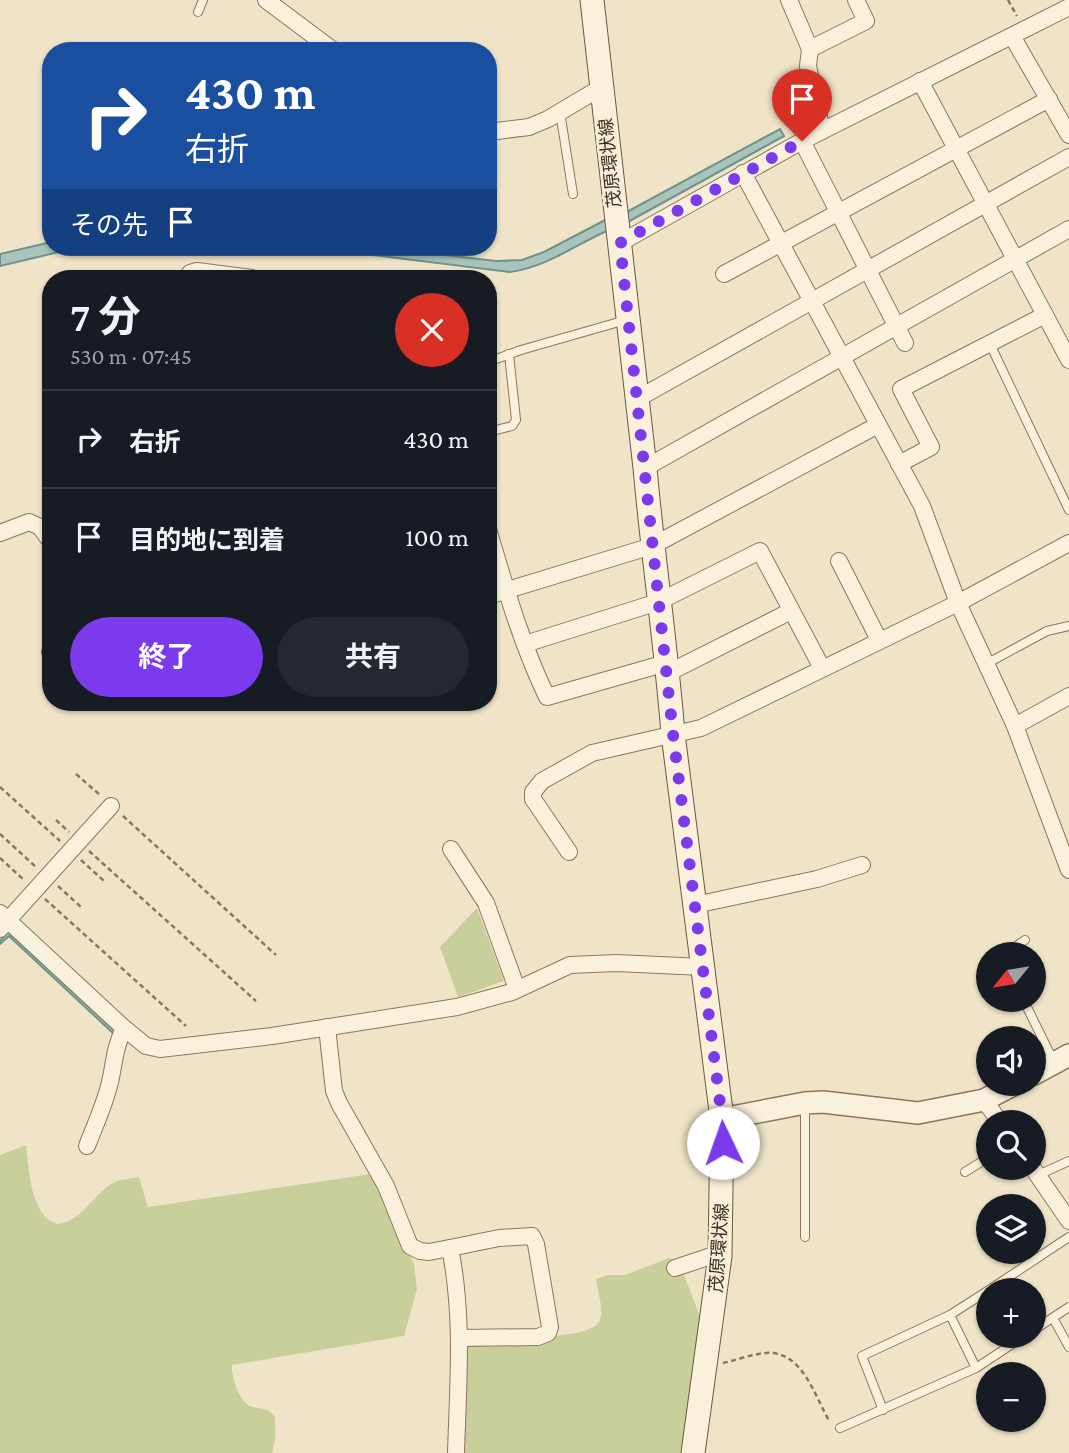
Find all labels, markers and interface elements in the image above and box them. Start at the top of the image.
text: 430 m [185,65,316,120]
pin [772,69,832,141]
icon: right [70,70,161,161]
icon: arrive [783,80,821,118]
street label: 茂原環状線 [595,117,625,209]
text: 右折 [185,131,249,167]
icon: arrive [162,203,200,241]
text: その先 [70,211,148,240]
text: 7 分 [70,293,140,340]
button: close [395,293,469,367]
text: 530 m · 07:45 [70,343,192,369]
icon: right [70,420,108,458]
text: 430 m [403,425,469,454]
text: 右折 [129,428,181,457]
icon: arrive [70,518,108,556]
text: 100 m [405,523,469,552]
text: 目的地に到着 [129,526,285,555]
button: 終了 [70,617,263,697]
button: 共有 [277,617,469,697]
north arrow [976,942,1046,1012]
map controls [976,942,1046,1432]
button: sound [976,1026,1046,1096]
position arrow [686,1106,760,1180]
button: search [976,1110,1046,1180]
button: layers [976,1194,1046,1264]
street label: 茂原環状線 [706,1202,732,1294]
button: + [976,1278,1046,1348]
button: − [976,1362,1046,1432]

